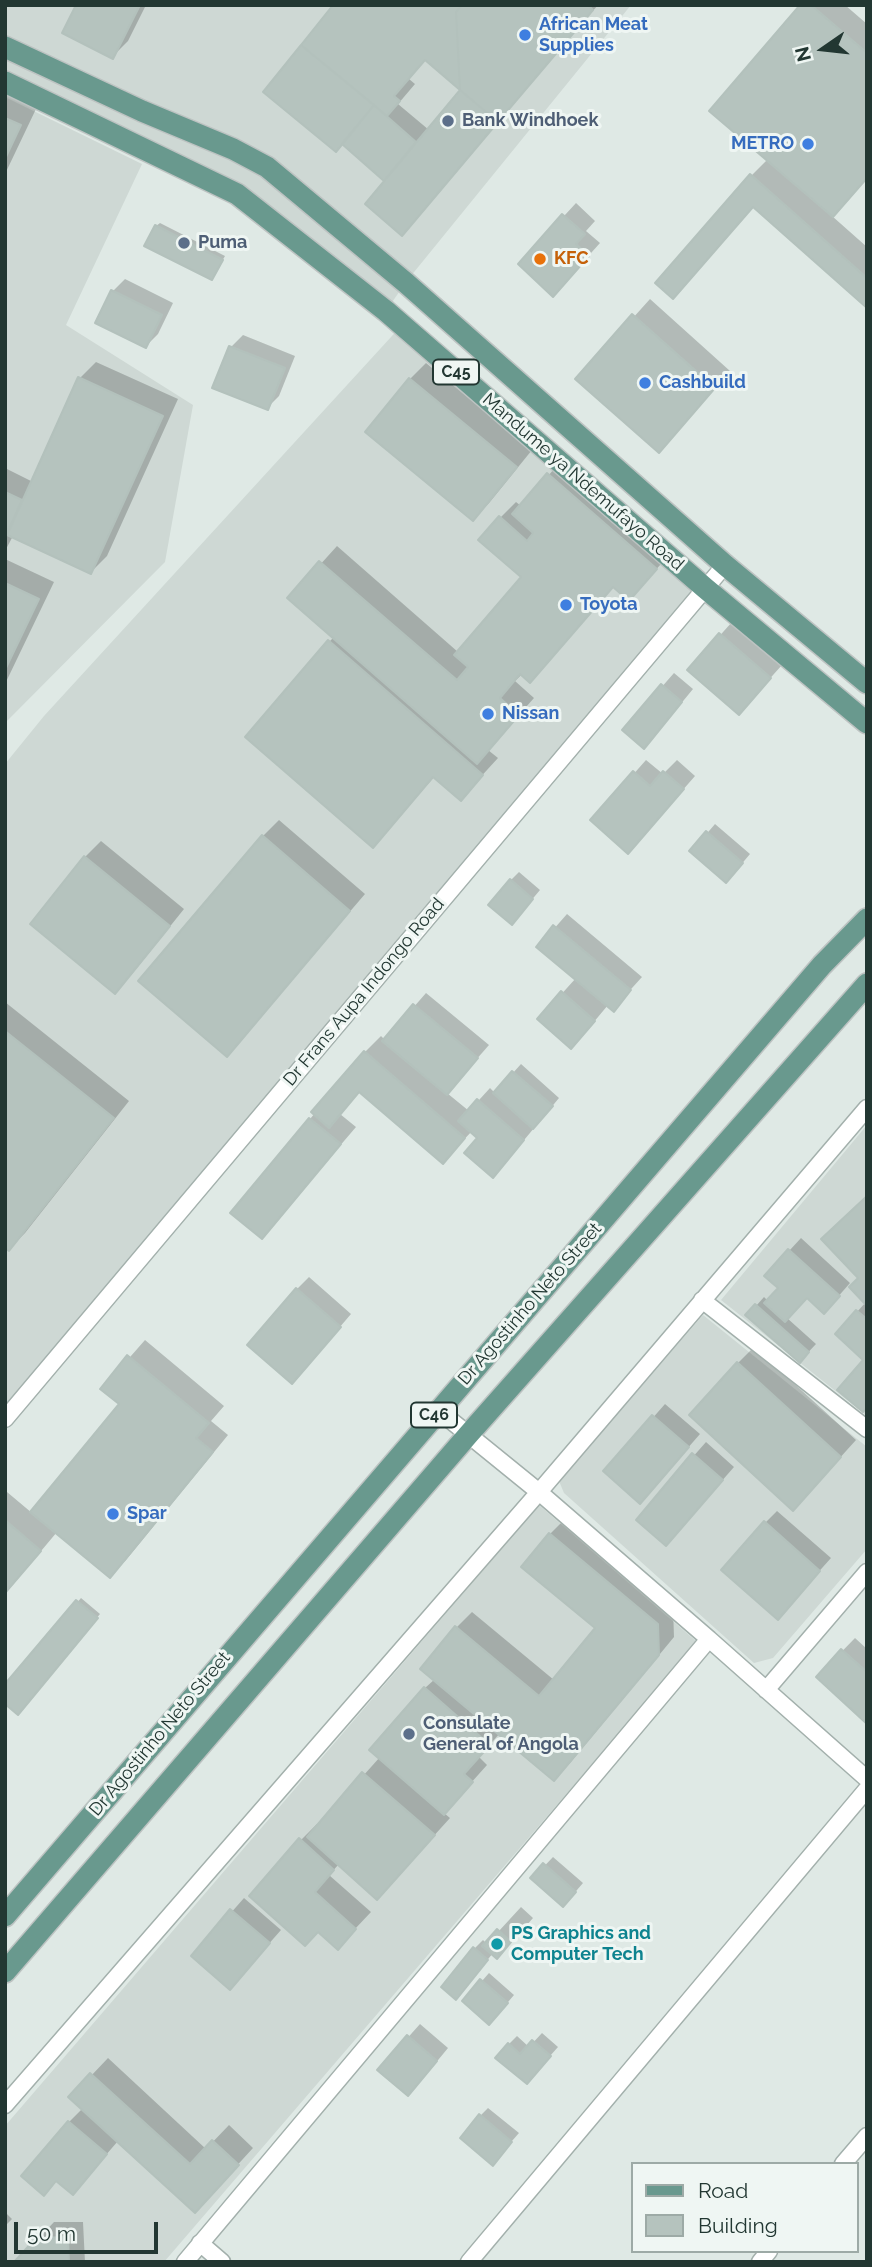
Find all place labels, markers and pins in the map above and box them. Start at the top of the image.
place label: African Meat Supplies [539,14,648,56]
marker: African Meat Supplies [517,27,533,43]
place label: Bank Windhoek [462,110,598,132]
marker: Bank Windhoek [440,113,456,129]
place label: METRO [731,133,794,155]
marker: METRO [800,136,816,152]
place label: Puma [198,232,247,254]
marker: Puma [176,235,192,251]
place label: KFC [554,248,589,270]
marker: KFC [532,251,548,267]
place label: Cashbuild [659,372,746,394]
marker: Cashbuild [637,375,653,391]
place label: Toyota [580,594,638,616]
marker: Toyota [558,597,574,613]
place label: Nissan [502,703,559,725]
marker: Nissan [480,706,496,722]
place label: Spar [127,1503,167,1525]
marker: Spar [105,1506,121,1522]
place label: Consulate General of Angola [423,1713,579,1756]
marker: Consulate General of Angola [401,1726,417,1742]
place label: PS Graphics and Computer Tech [511,1923,651,1966]
marker: PS Graphics and Computer Tech [489,1936,505,1952]

